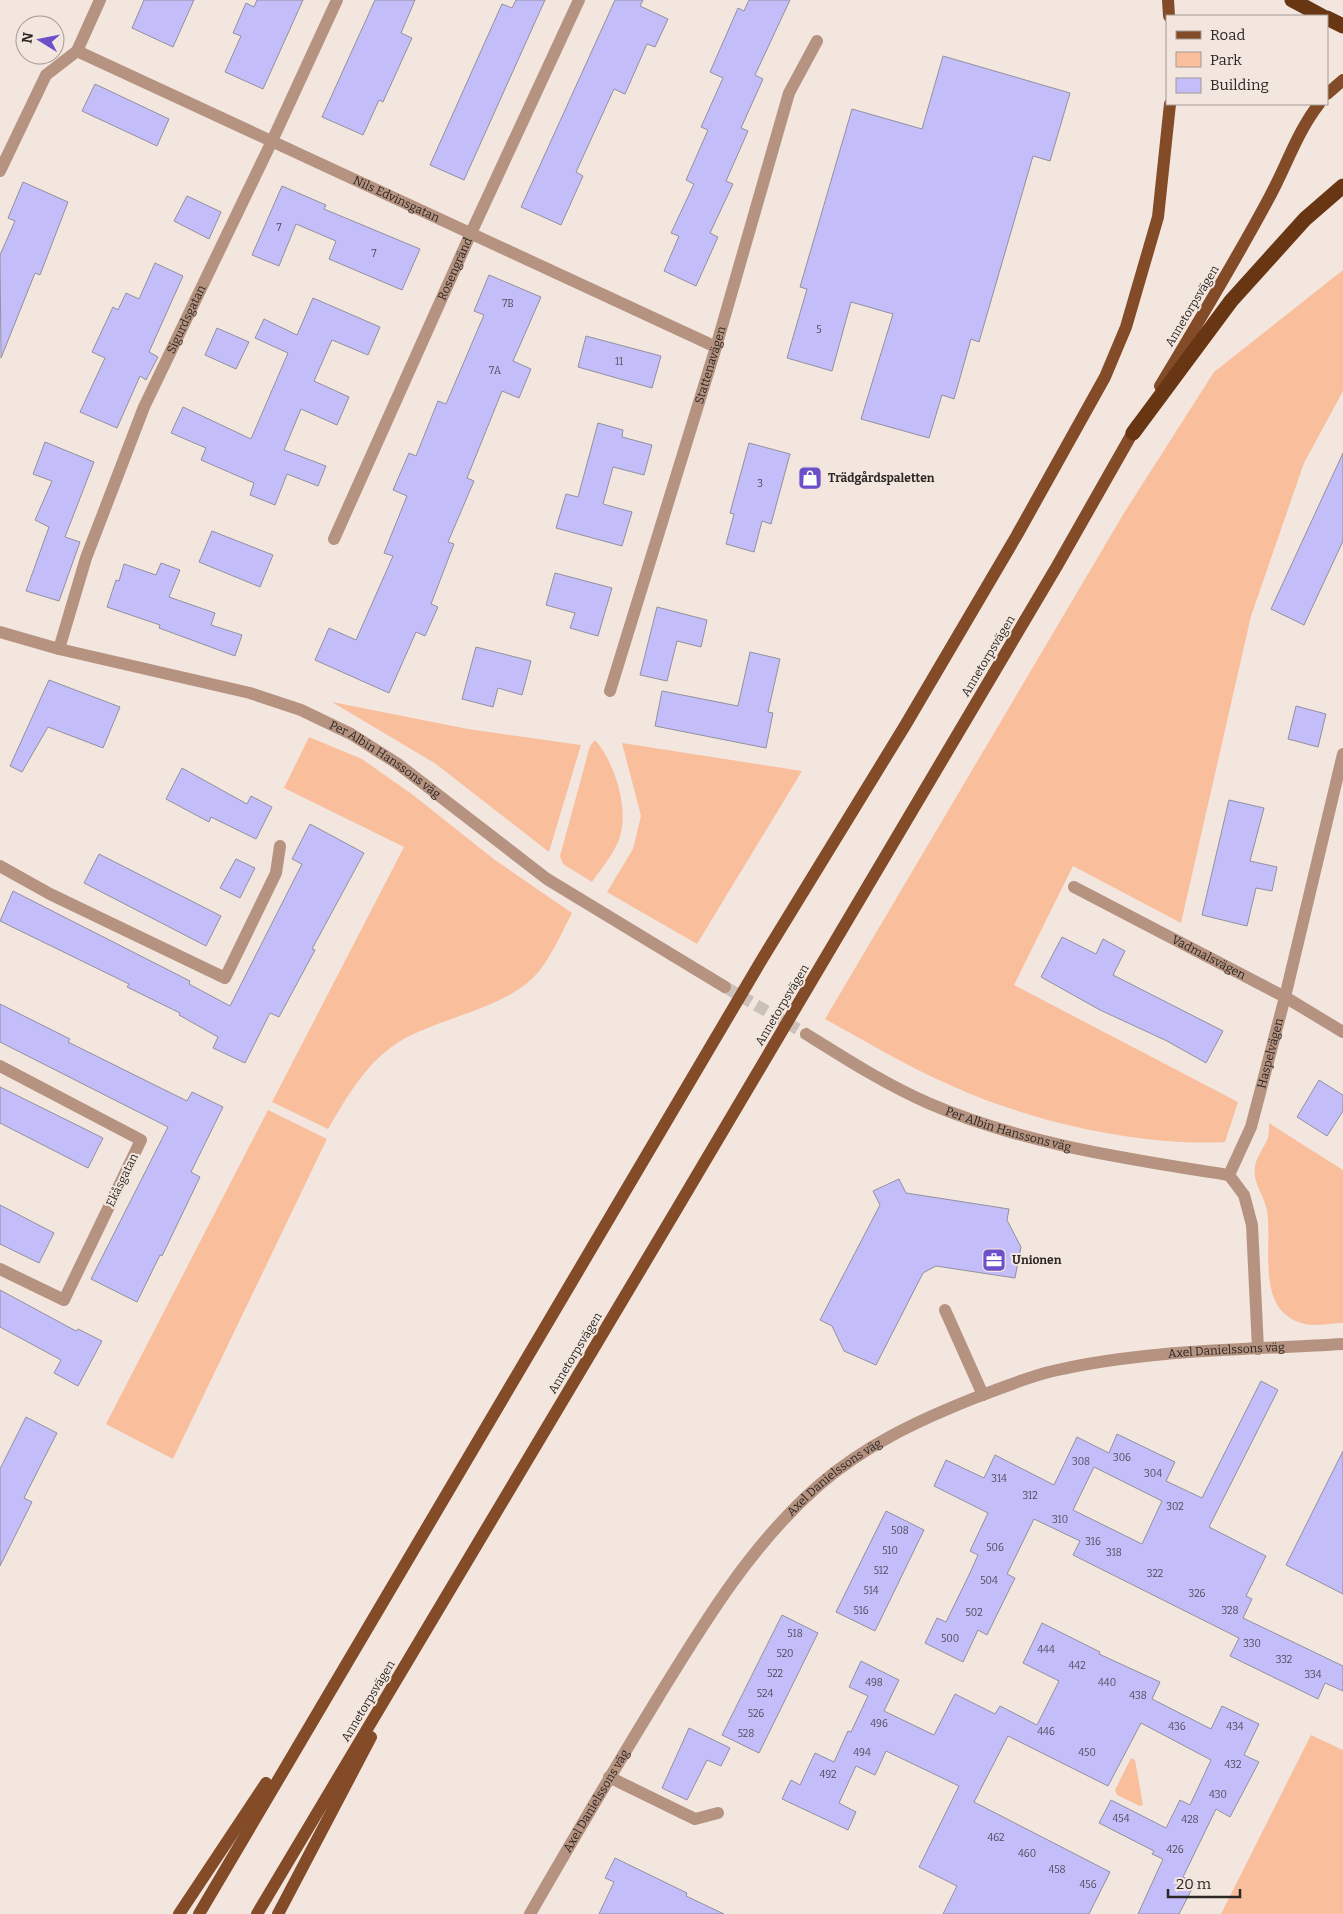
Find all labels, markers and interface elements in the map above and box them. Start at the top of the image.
north arrow [15,15,65,65]
legend [1166,15,1328,105]
text: Road [1210,26,1245,44]
text: N [18,31,37,45]
text: Park [1210,51,1242,69]
text: Building [1210,76,1269,94]
street label: Nils Edvinsgatan [351,173,442,225]
house number: 7 [276,222,282,234]
street label: Rosengränd [435,235,475,302]
house number: 7 [371,248,377,260]
street label: Annetorpsvägen [1162,262,1222,349]
street label: Sigurdsgatan [164,283,209,356]
house number: 7B [502,298,514,310]
street label: Stattenavägen [692,324,729,406]
house number: 5 [816,324,822,336]
house number: 11 [615,356,623,368]
house number: 7A [489,365,502,377]
shop icon: Trädgårdspaletten [797,465,823,491]
place label: Trädgårdspaletten [828,471,935,485]
house number: 3 [757,478,763,490]
street label: Annetorpsvägen [958,612,1018,699]
street label: Per Albin Hanssons väg [327,718,444,801]
street label: Vadmalsvägen [1169,932,1248,982]
street label: Annetorpsvägen [752,961,812,1048]
street label: Haspelvägen [1254,1016,1286,1090]
street label: Per Albin Hanssons väg [943,1104,1073,1154]
street label: Ekåsgatan [103,1151,141,1209]
office icon: Unionen [981,1247,1007,1273]
place label: Unionen [1012,1253,1062,1267]
street label: Annetorpsvägen [545,1309,605,1396]
street label: Axel Danielssons väg [1167,1340,1285,1361]
street label: Axel Danielssons väg [784,1436,884,1519]
house number: 306 [1113,1452,1131,1464]
house number: 308 [1072,1456,1090,1468]
house number: 304 [1144,1468,1162,1480]
house number: 314 [991,1473,1007,1485]
house number: 312 [1022,1490,1038,1502]
house number: 302 [1166,1501,1184,1513]
house number: 310 [1052,1514,1068,1526]
house number: 508 [891,1525,909,1537]
house number: 316 [1085,1536,1101,1548]
house number: 506 [986,1542,1004,1554]
house number: 510 [882,1545,898,1557]
house number: 318 [1106,1547,1122,1559]
house number: 512 [874,1565,888,1577]
house number: 322 [1147,1568,1163,1580]
house number: 504 [980,1575,998,1587]
house number: 514 [863,1585,879,1597]
house number: 326 [1188,1588,1206,1600]
house number: 516 [853,1605,869,1617]
house number: 328 [1221,1605,1239,1617]
house number: 502 [965,1607,983,1619]
house number: 518 [787,1628,803,1640]
house number: 500 [941,1633,959,1645]
house number: 330 [1243,1638,1261,1650]
house number: 444 [1037,1644,1055,1656]
house number: 520 [776,1648,794,1660]
house number: 332 [1276,1654,1292,1666]
street label: Annetorpsvägen [338,1657,398,1744]
house number: 442 [1068,1660,1086,1672]
house number: 522 [767,1668,783,1680]
house number: 334 [1304,1669,1322,1681]
house number: 498 [865,1677,883,1689]
house number: 440 [1098,1677,1116,1689]
house number: 524 [757,1688,773,1700]
house number: 438 [1129,1690,1147,1702]
house number: 526 [748,1708,764,1720]
house number: 496 [870,1718,888,1730]
house number: 436 [1168,1721,1186,1733]
house number: 434 [1226,1721,1244,1733]
house number: 446 [1037,1726,1055,1738]
house number: 528 [738,1728,754,1740]
street label: Axel Danielssons väg [560,1747,632,1855]
house number: 494 [853,1747,871,1759]
house number: 450 [1078,1747,1096,1759]
house number: 432 [1225,1759,1241,1771]
house number: 492 [819,1769,837,1781]
house number: 430 [1209,1789,1227,1801]
house number: 454 [1112,1813,1130,1825]
house number: 428 [1181,1814,1199,1826]
house number: 462 [987,1832,1005,1844]
house number: 426 [1166,1844,1184,1856]
house number: 460 [1018,1848,1036,1860]
house number: 458 [1048,1864,1066,1876]
scale bar [1168,1866,1240,1898]
text: 20 m [1176,1875,1212,1893]
house number: 456 [1079,1879,1097,1891]

